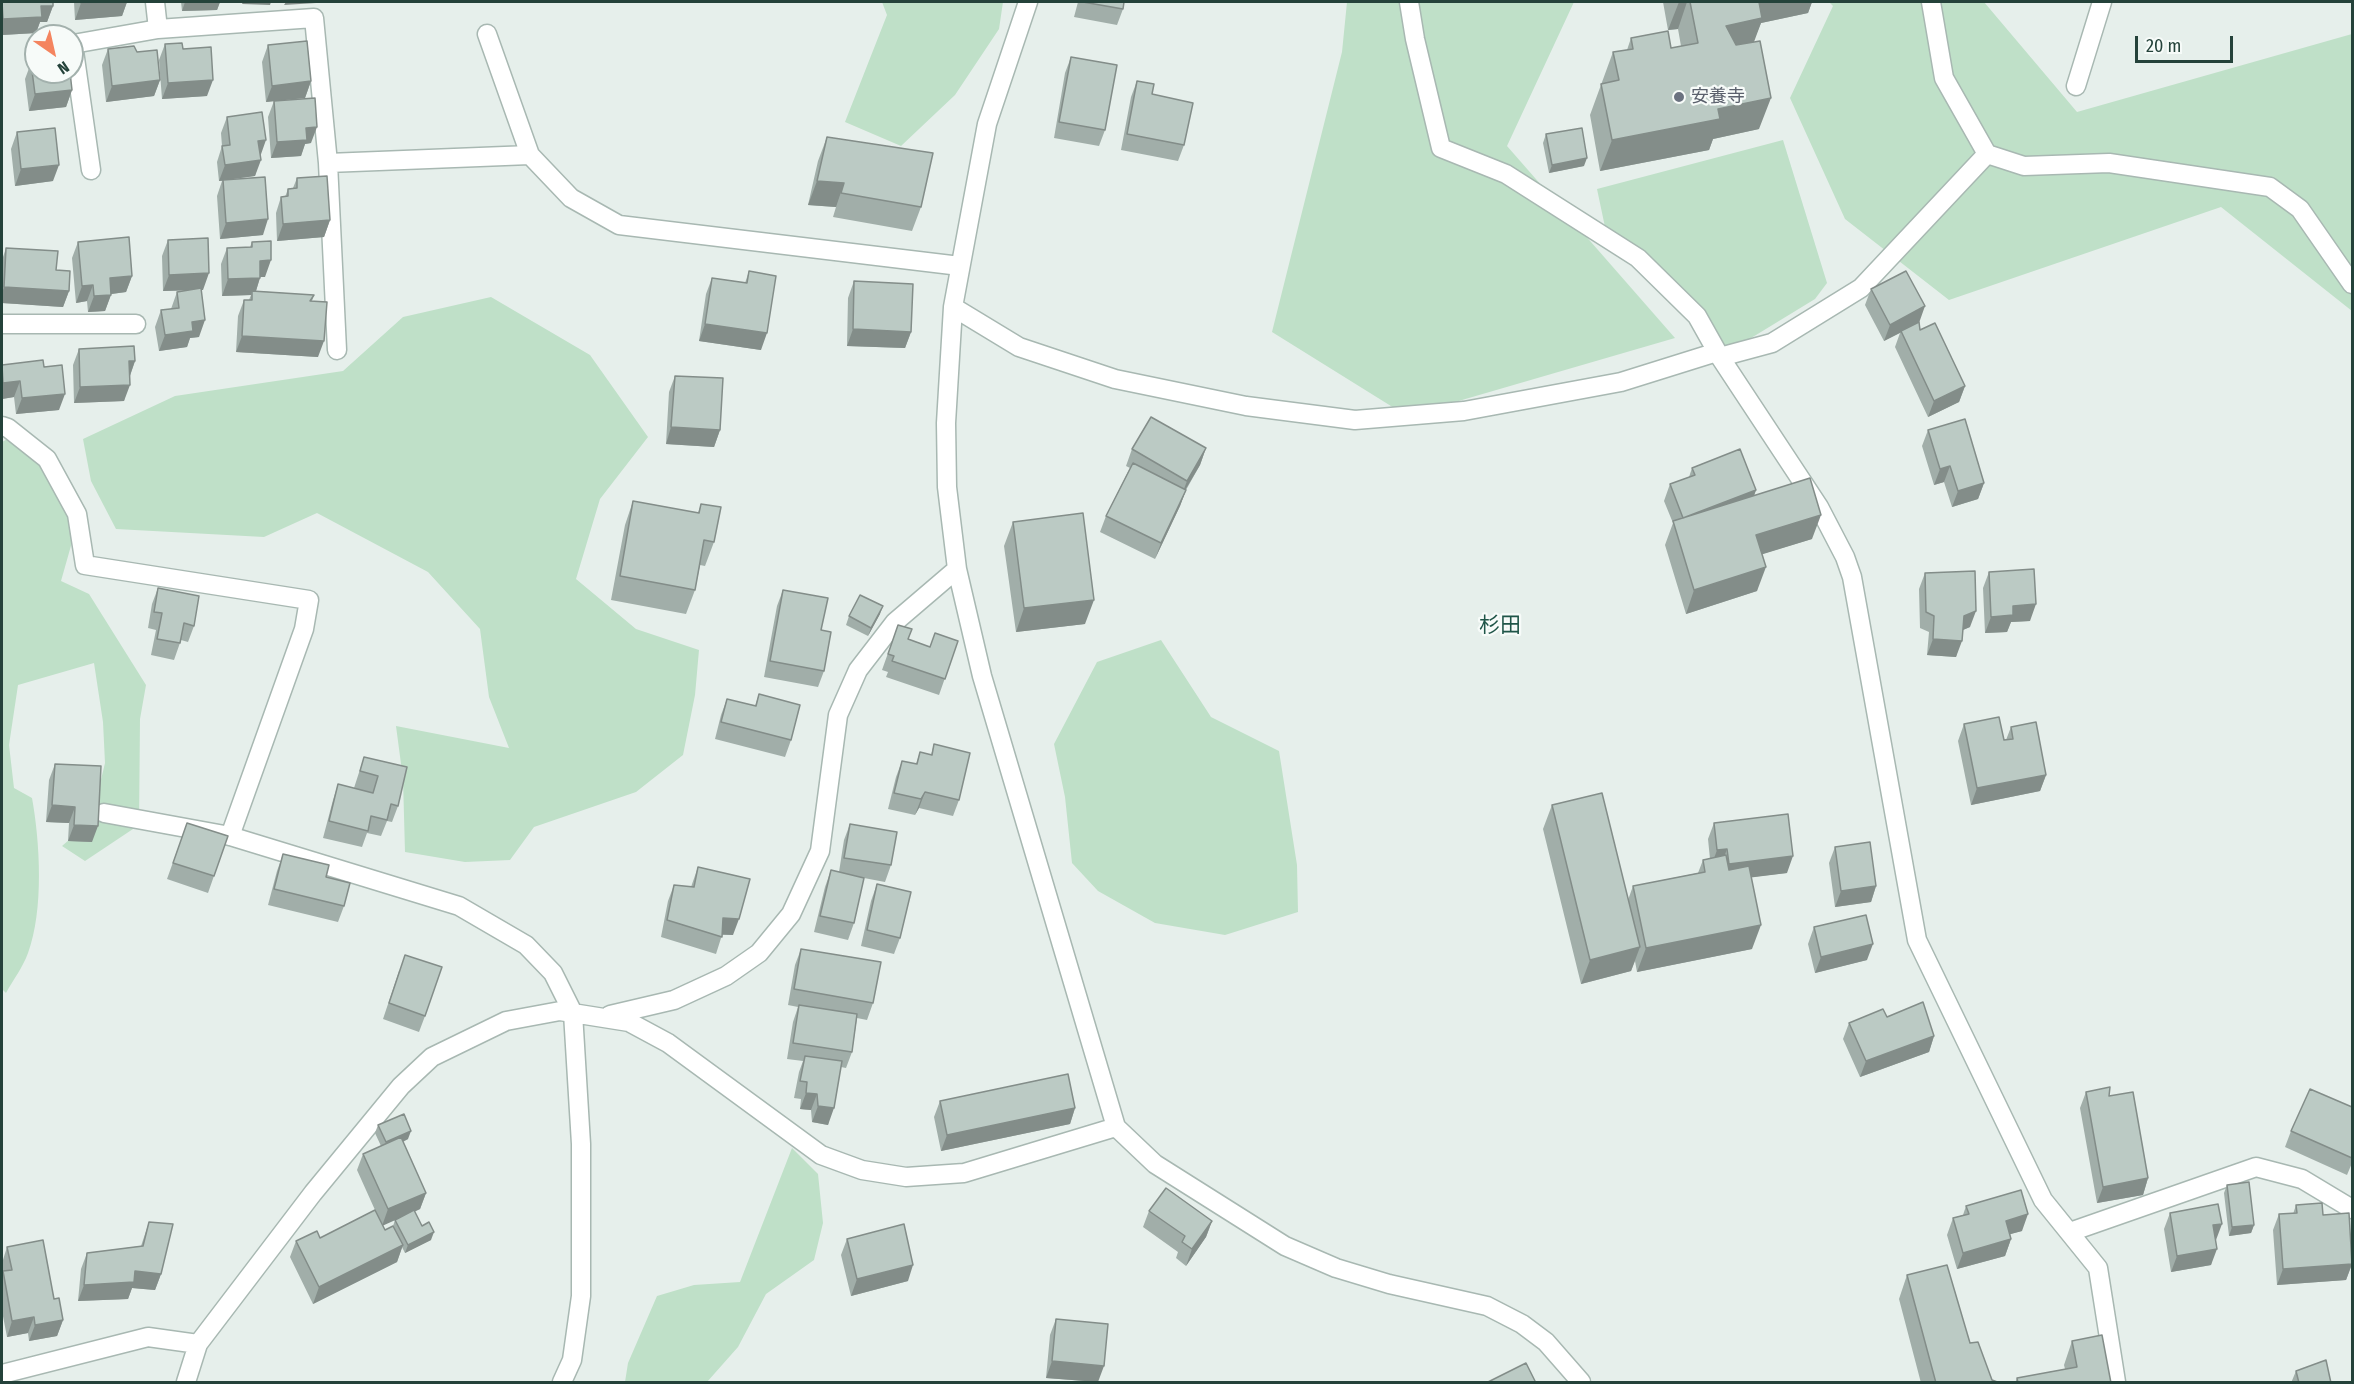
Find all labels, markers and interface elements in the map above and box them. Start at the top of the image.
north arrow [24,24,84,84]
scale bar [2138,24,2236,62]
text: 20 m [2146,35,2181,57]
text: N [54,57,73,78]
place label: 安養寺 [1691,86,1745,108]
marker: 安養寺 [1672,90,1686,104]
district label: 杉田 [1479,613,1521,639]

